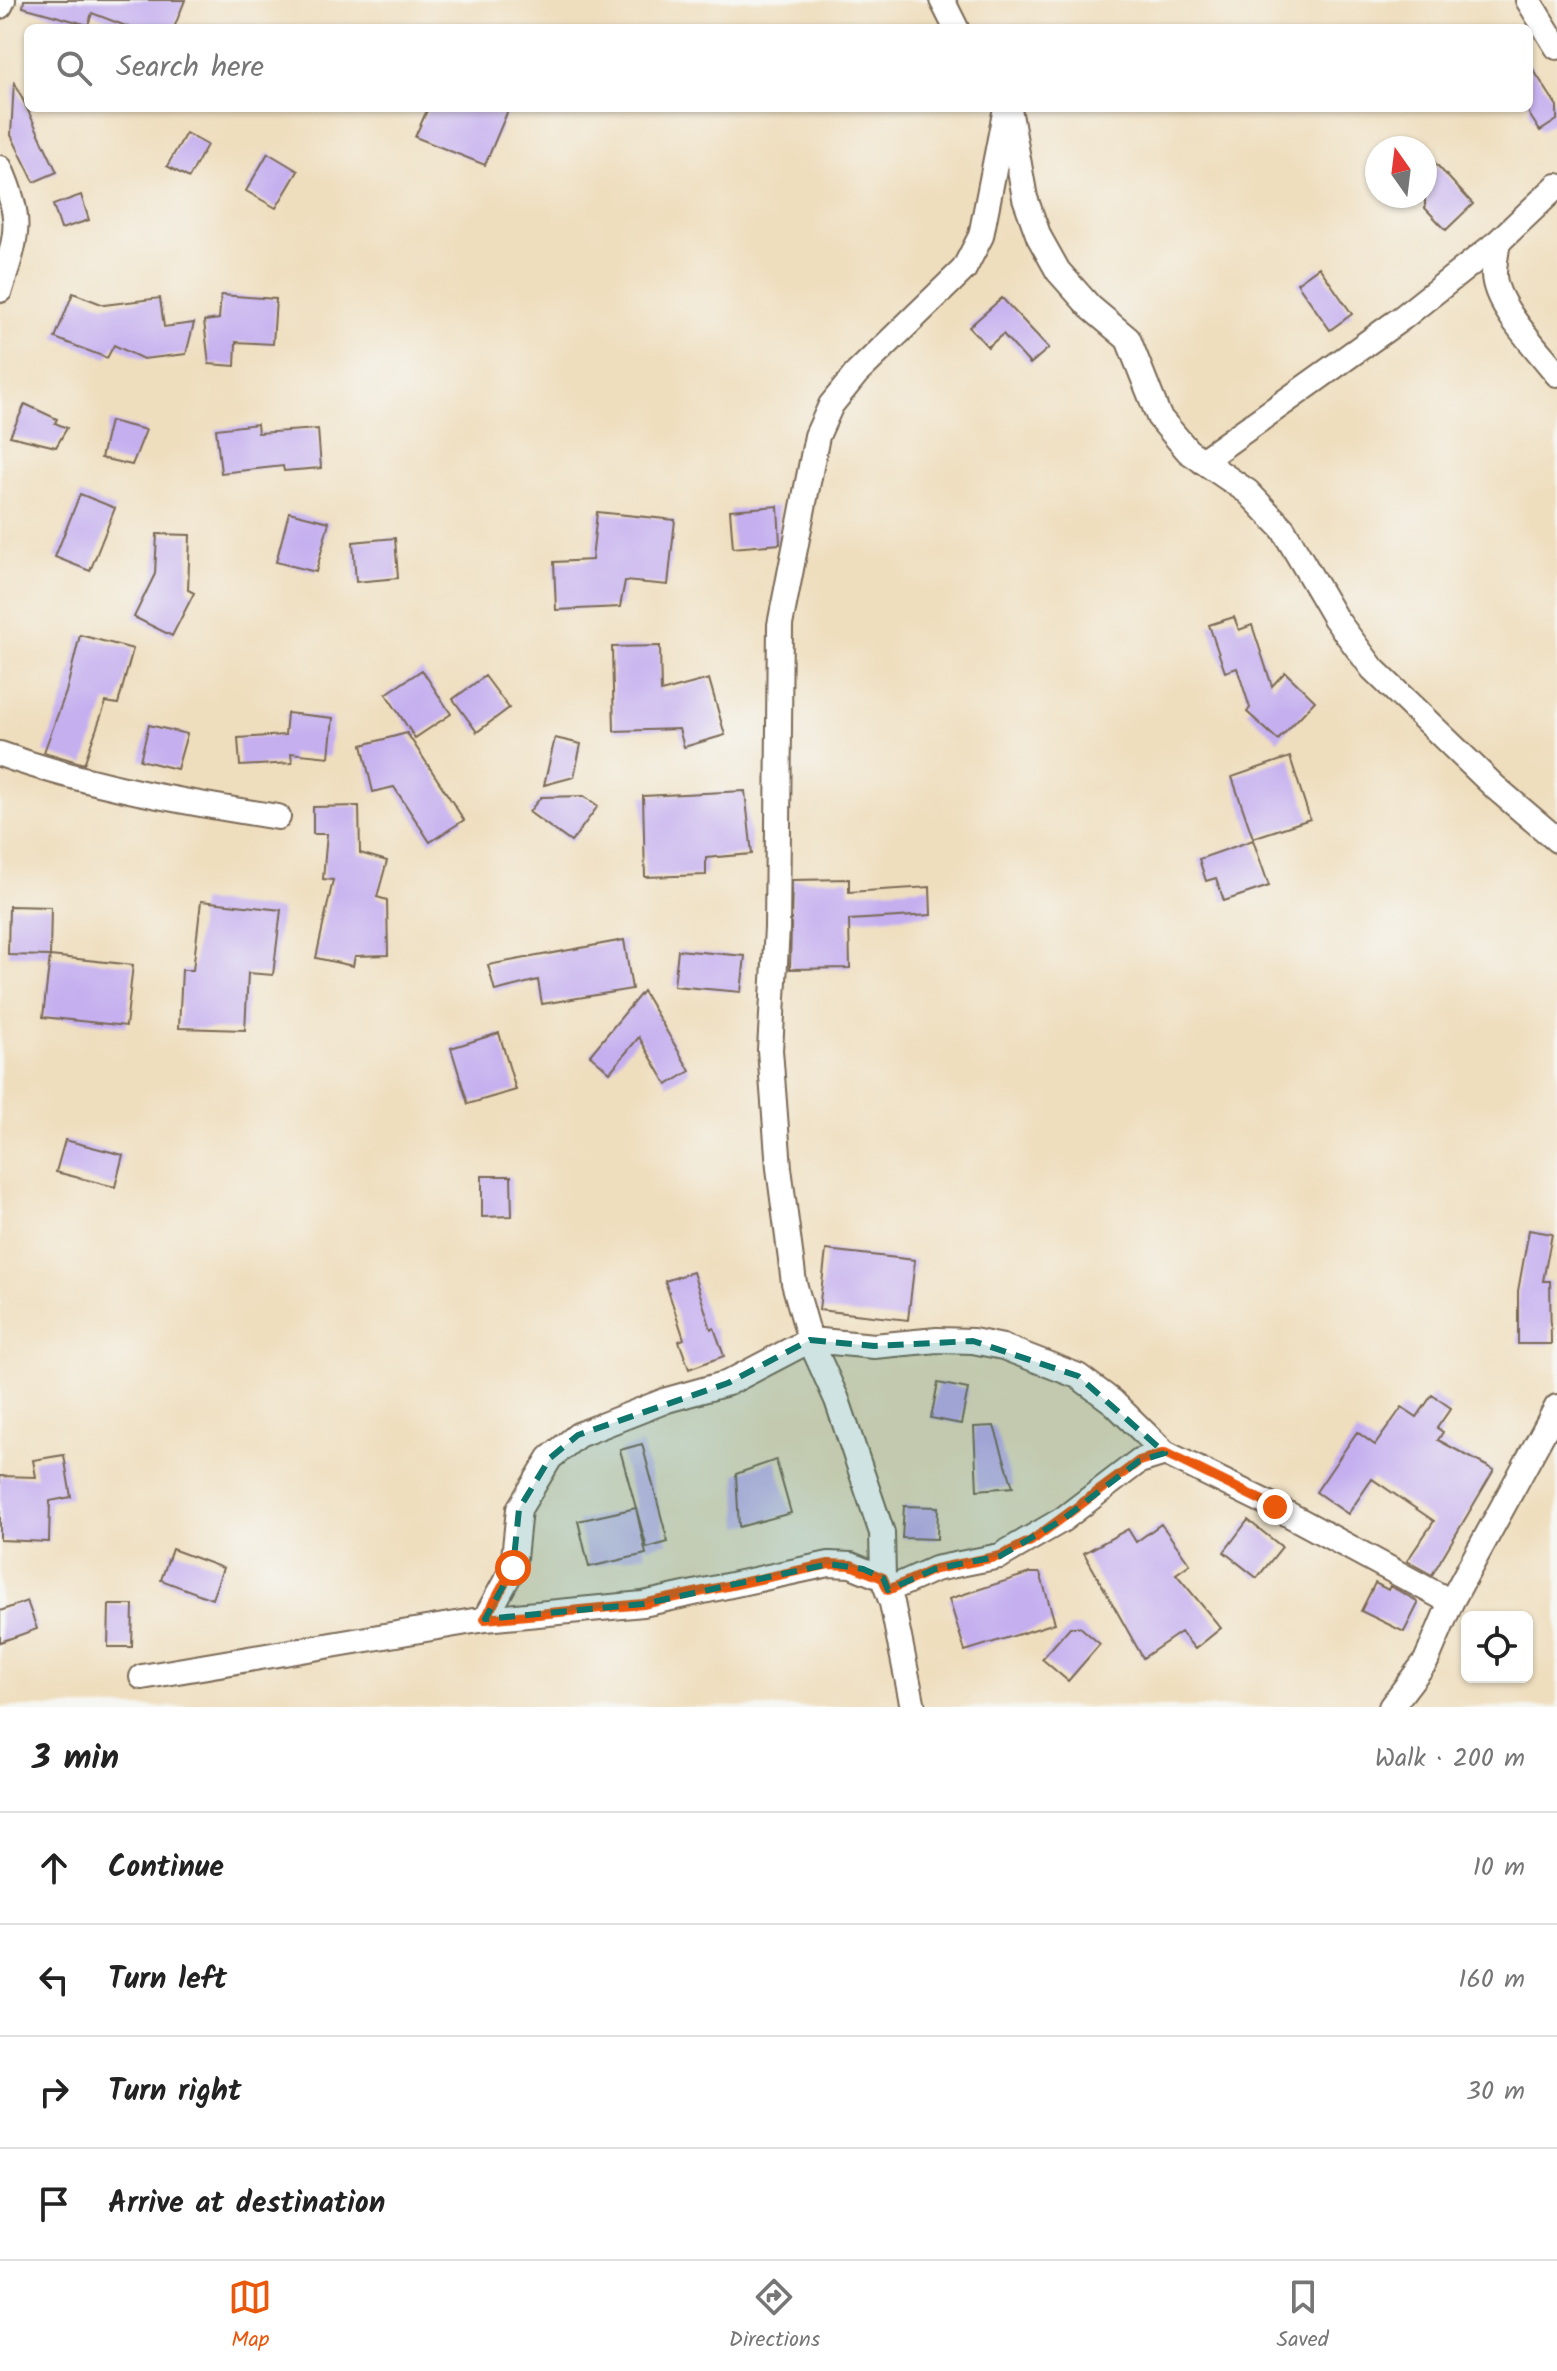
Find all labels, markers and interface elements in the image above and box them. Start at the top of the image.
search box [24,24,1533,112]
text: Search here [116,44,264,92]
icon: search [52,46,96,90]
north arrow [1365,136,1437,208]
route end [1257,1489,1293,1525]
route start [495,1550,531,1586]
map controls [1461,1611,1533,1683]
button: locate [1461,1611,1533,1683]
text: 3 min [32,1732,119,1786]
text: Walk · 200 m [1375,1738,1525,1780]
text: Continue [108,1844,224,1892]
icon: ahead [32,1846,76,1890]
text: 10 m [1473,1847,1525,1889]
text: Turn left [108,1956,227,2004]
icon: left [32,1958,76,2002]
text: 160 m [1458,1959,1525,2001]
text: Turn right [108,2068,241,2116]
icon: right [32,2070,76,2114]
text: 30 m [1466,2071,1525,2113]
text: Arrive at destination [108,2180,385,2228]
icon: arrive [32,2182,76,2226]
tab: Map [228,2275,272,2358]
tab: Directions [729,2275,820,2358]
tab: Saved [1277,2275,1329,2358]

